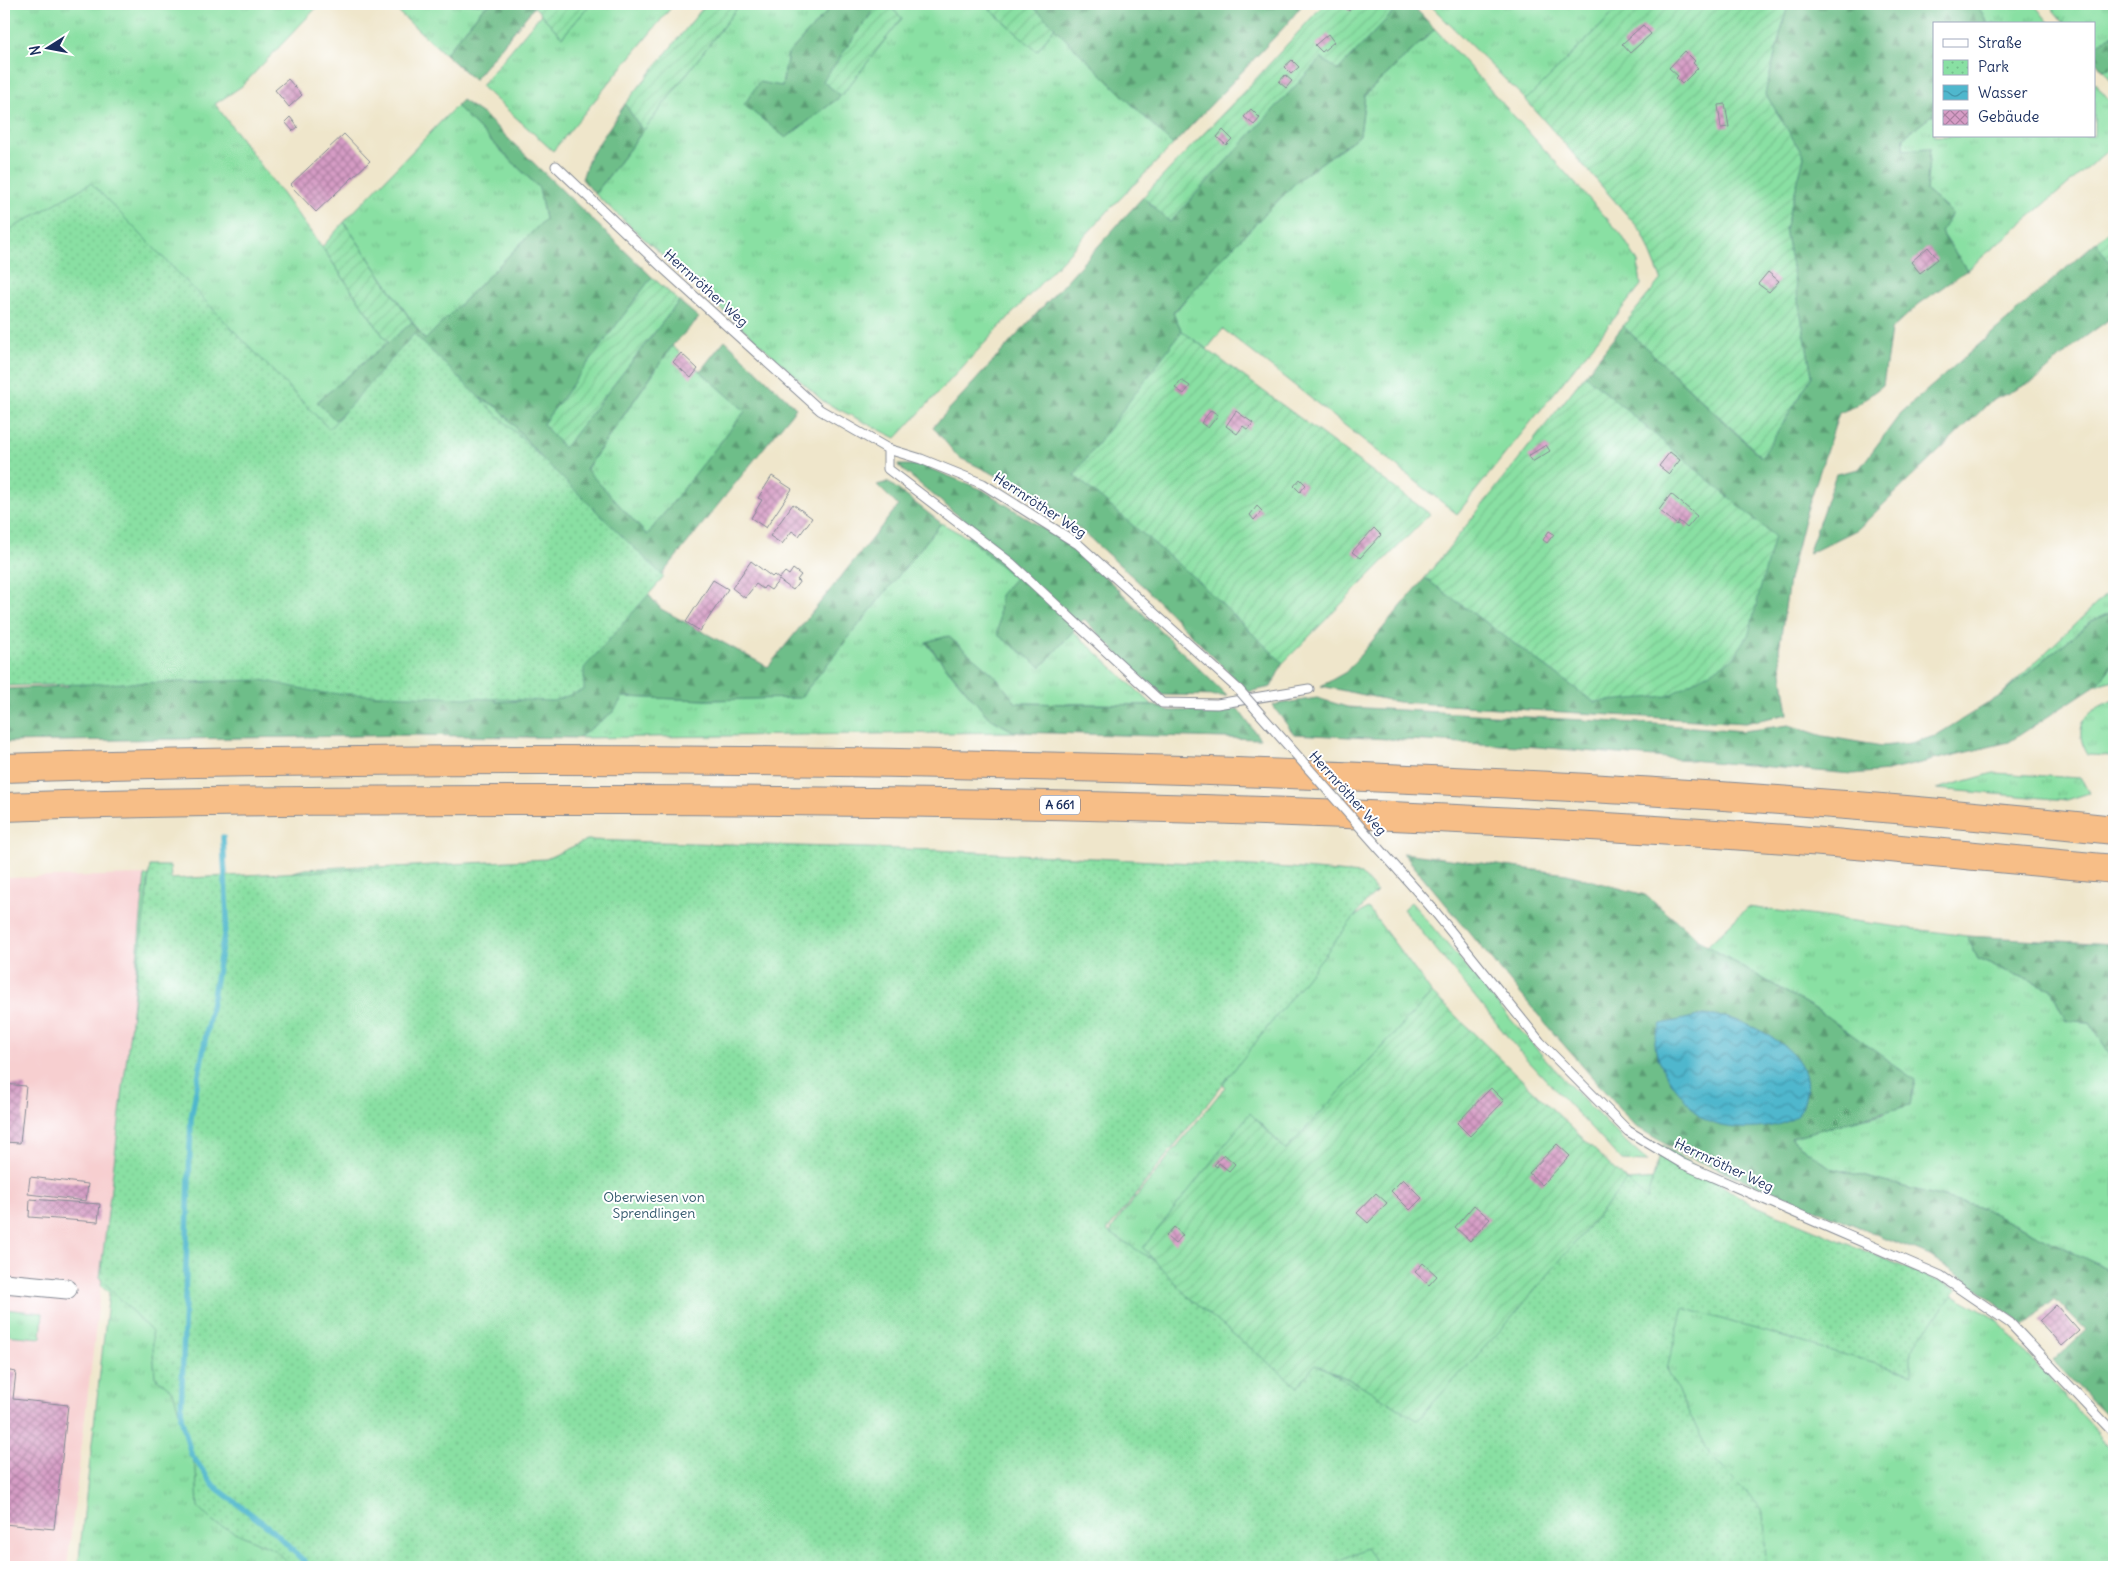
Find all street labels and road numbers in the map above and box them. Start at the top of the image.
street label: Herrnröther Weg [660,245,752,331]
street label: Herrnröther Weg [990,468,1090,542]
street label: Herrnröther Weg [1305,747,1391,839]
road number: A 661 [1040,796,1080,814]
street label: Herrnröther Weg [1672,1134,1776,1196]

